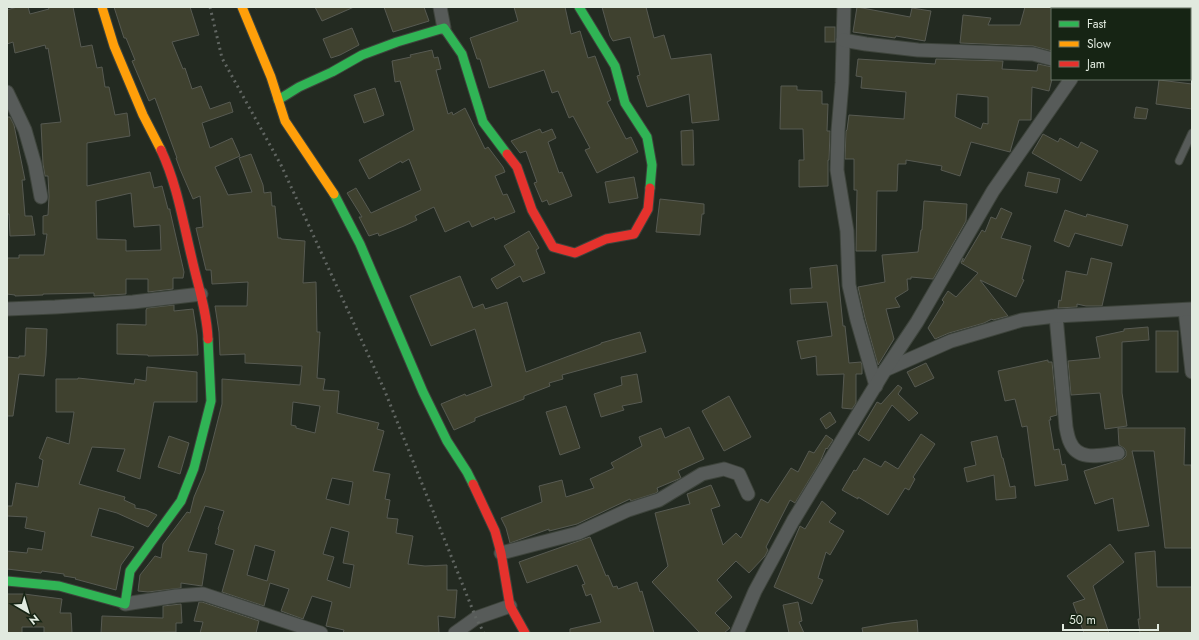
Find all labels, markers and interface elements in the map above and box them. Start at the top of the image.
legend [1051,8,1191,80]
text: Fast [1087,15,1106,33]
text: Slow [1087,35,1112,53]
text: Jam [1085,55,1105,73]
north arrow [8,592,48,632]
scale bar [1063,606,1158,632]
text: N [26,611,43,629]
text: 50 m [1069,611,1096,629]

